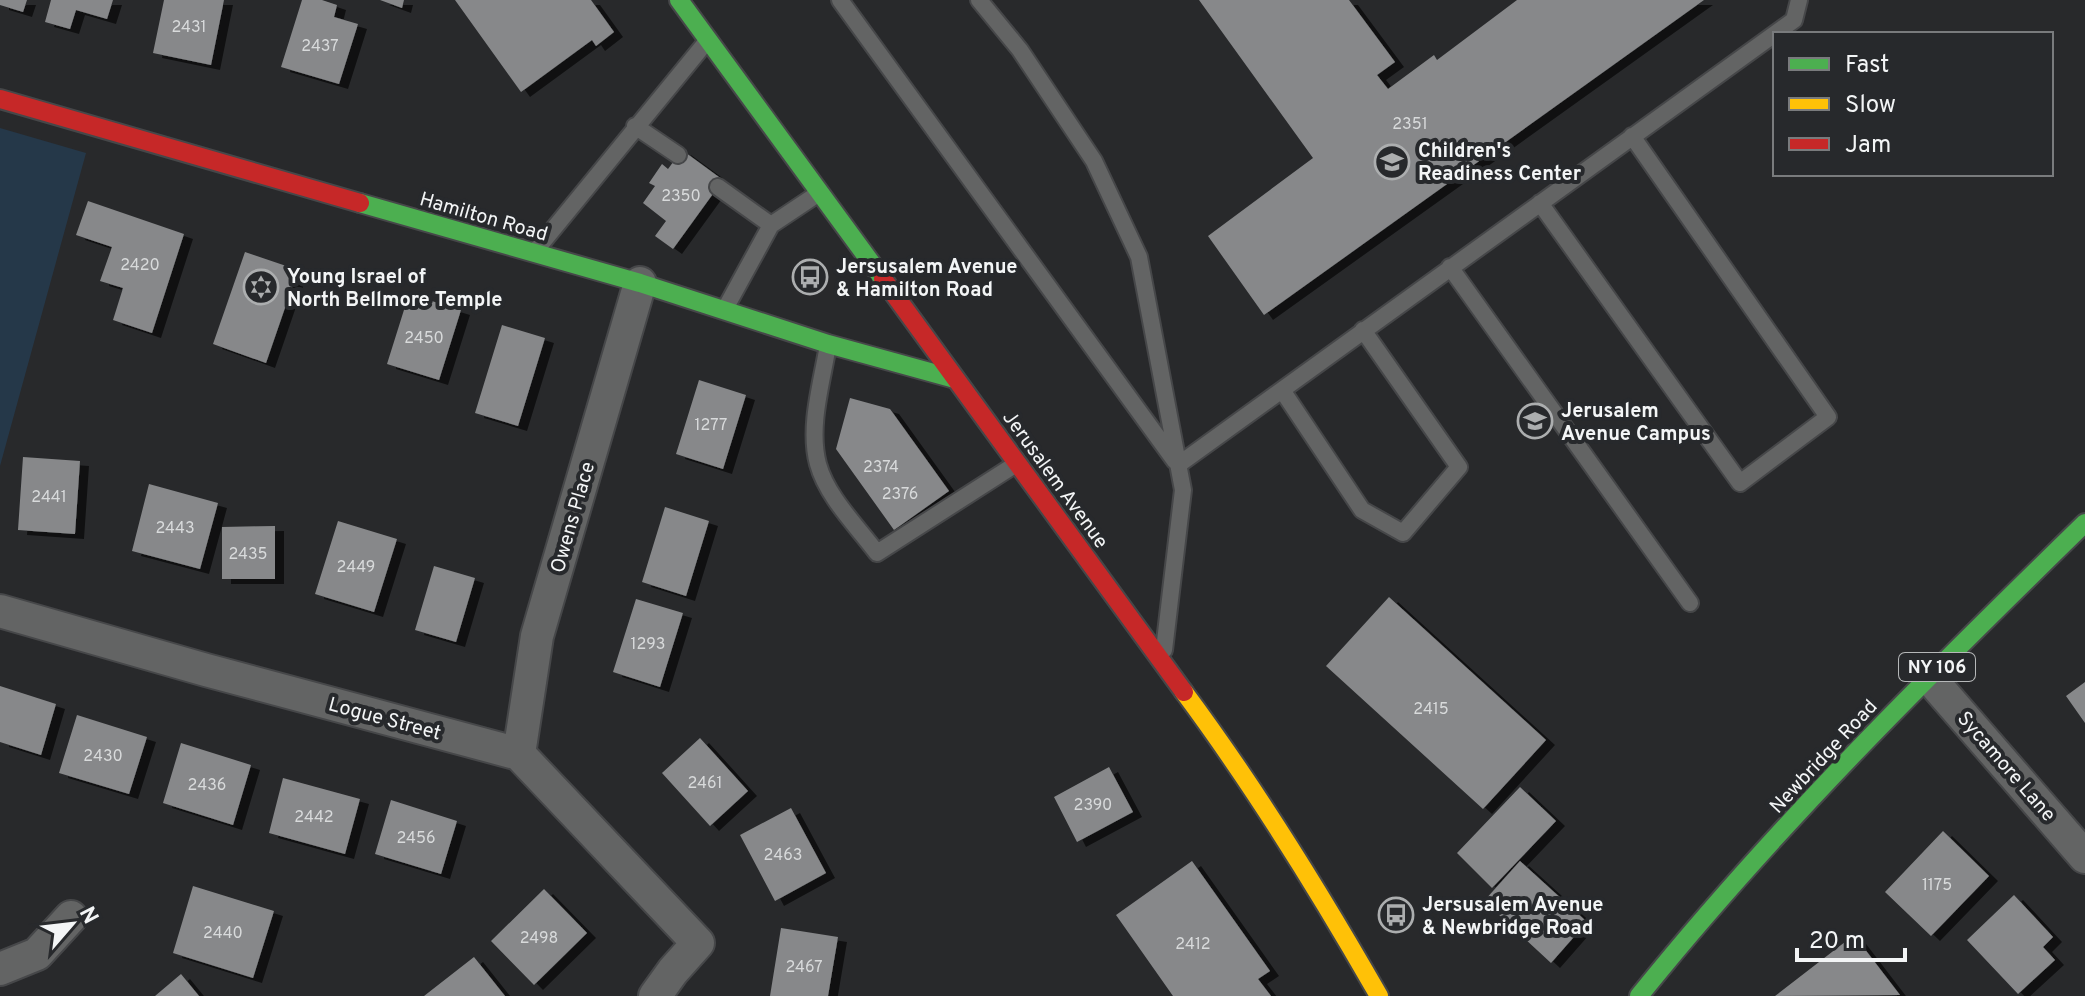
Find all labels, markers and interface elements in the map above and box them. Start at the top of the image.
house number: 2431 [171,18,207,38]
legend [1773,32,2053,176]
house number: 2437 [301,37,339,57]
text: Fast [1845,51,1889,81]
text: Slow [1845,91,1896,121]
house number: 2351 [1392,115,1428,135]
text: Jam [1845,131,1891,161]
place label: Children's Readiness Center [1418,139,1582,188]
school or university icon: Children's Readiness Center [1373,143,1411,181]
street label: Hamilton Road [416,187,551,249]
house number: 2350 [661,187,701,207]
place label: Jersusalem Avenue & Hamilton Road [836,255,1018,304]
house number: 2420 [120,256,160,276]
bus stop icon: Jersusalem Avenue & Hamilton Road [791,258,829,296]
place label: Young Israel of North Bellmore Temple [287,265,502,314]
synagogue icon: Young Israel of North Bellmore Temple [242,268,280,306]
house number: 2450 [404,329,444,349]
place label: Jerusalem Avenue Campus [1561,399,1711,448]
school or university icon: Jerusalem Avenue Campus [1516,402,1554,440]
street label: Jerusalem Avenue [996,406,1113,554]
house number: 1277 [695,416,727,436]
house number: 2374 [863,458,899,478]
street label: Owens Place [546,459,602,576]
house number: 2376 [882,485,918,505]
house number: 2441 [31,488,67,508]
house number: 2443 [155,519,195,539]
house number: 2435 [228,545,268,565]
house number: 2449 [337,558,375,578]
house number: 1293 [631,635,665,655]
road number: NY 106 [1899,653,1975,681]
street label: Logue Street [325,692,444,747]
street label: Newbridge Road [1765,695,1884,820]
house number: 2415 [1413,700,1449,720]
street label: Sycamore Lane [1950,707,2061,828]
house number: 2430 [83,747,123,767]
house number: 2461 [687,774,723,794]
house number: 2436 [188,776,226,796]
house number: 2390 [1074,796,1112,816]
house number: 2442 [294,808,334,828]
house number: 2456 [396,829,436,849]
house number: 2463 [764,846,802,866]
house number: 1175 [1922,876,1952,896]
north arrow [32,884,112,964]
place label: Jersusalem Avenue & Newbridge Road [1422,893,1604,942]
bus stop icon: Jersusalem Avenue & Newbridge Road [1377,896,1415,934]
text: N [72,902,103,929]
scale bar [1797,912,1905,962]
house number: 2440 [203,924,243,944]
text: 20 m [1809,927,1865,957]
house number: 2498 [520,929,558,949]
house number: 2412 [1175,935,1211,955]
house number: 2467 [785,958,823,978]

